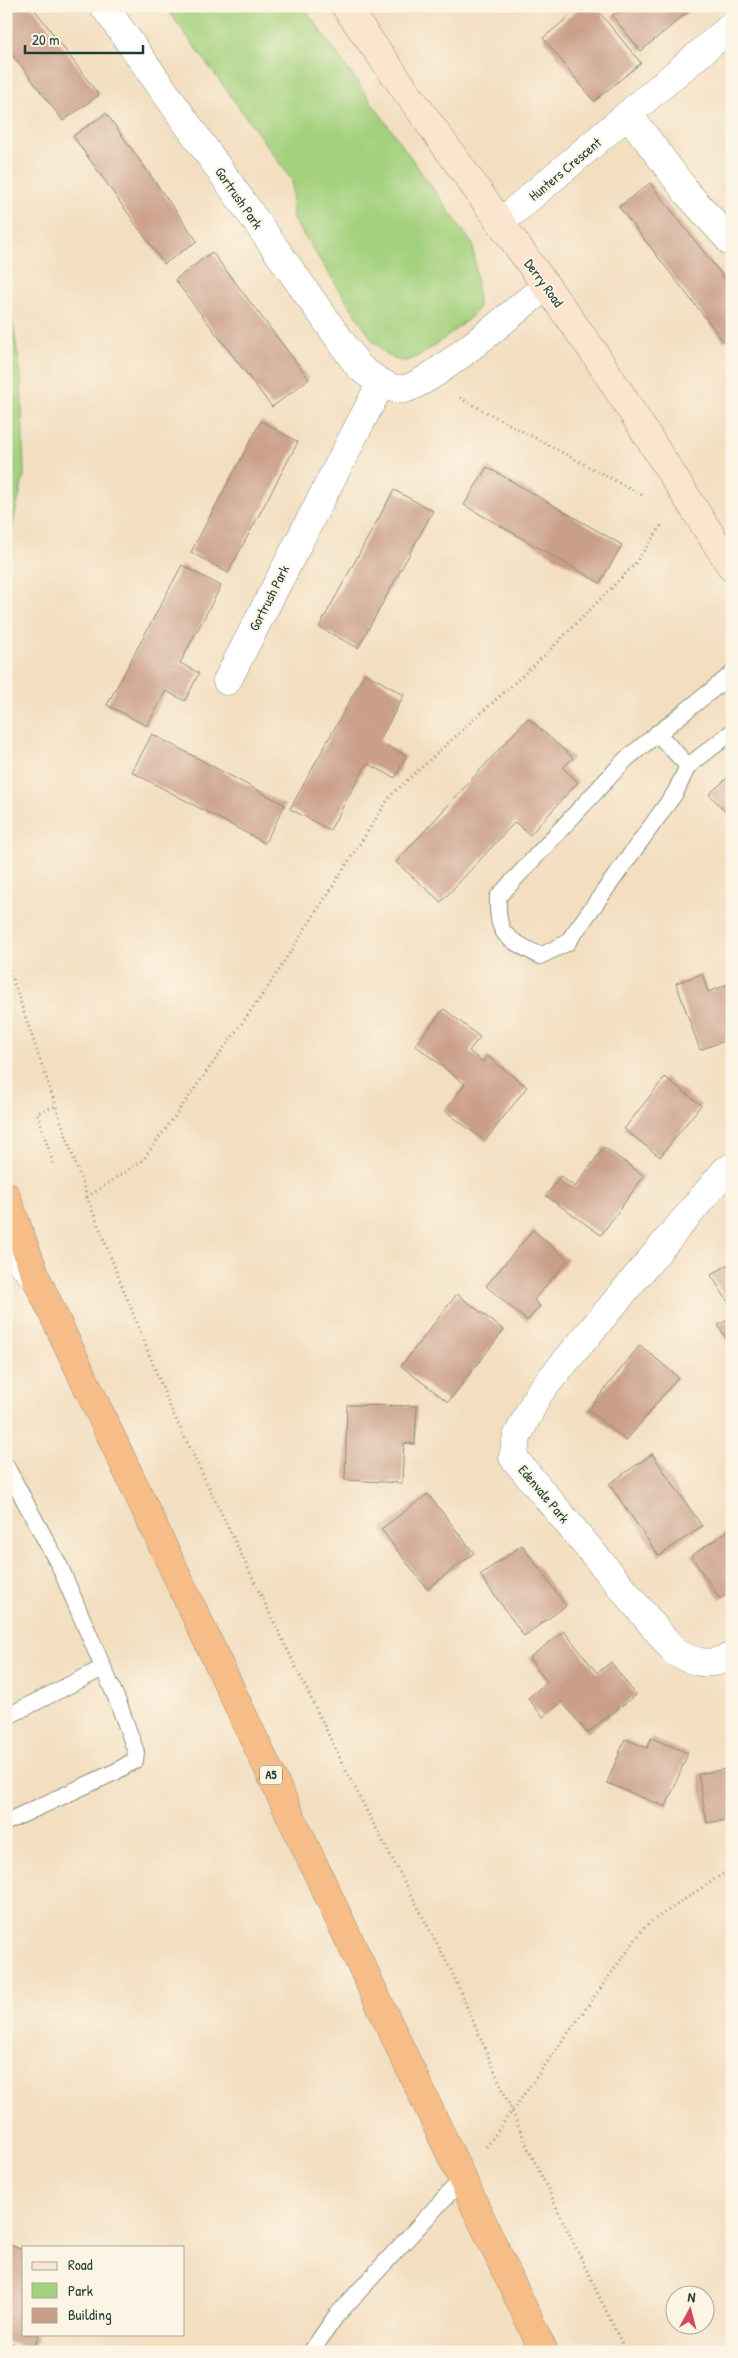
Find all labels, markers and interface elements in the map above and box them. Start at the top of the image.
scale bar [25,22,142,54]
text: 20 m [32,29,59,50]
street label: Hunters Crescent [524,133,605,205]
street label: Gortrush Park [211,163,268,233]
street label: Derry Road [520,255,569,312]
street label: Gortrush Park [244,561,293,634]
street label: Edenvale Park [514,1461,574,1527]
road number: A5 [260,1766,282,1784]
legend [22,2246,185,2336]
text: Road [68,2254,93,2275]
text: Park [68,2280,93,2301]
north arrow [666,2286,716,2336]
text: N [687,2287,697,2307]
text: Building [68,2304,112,2325]

